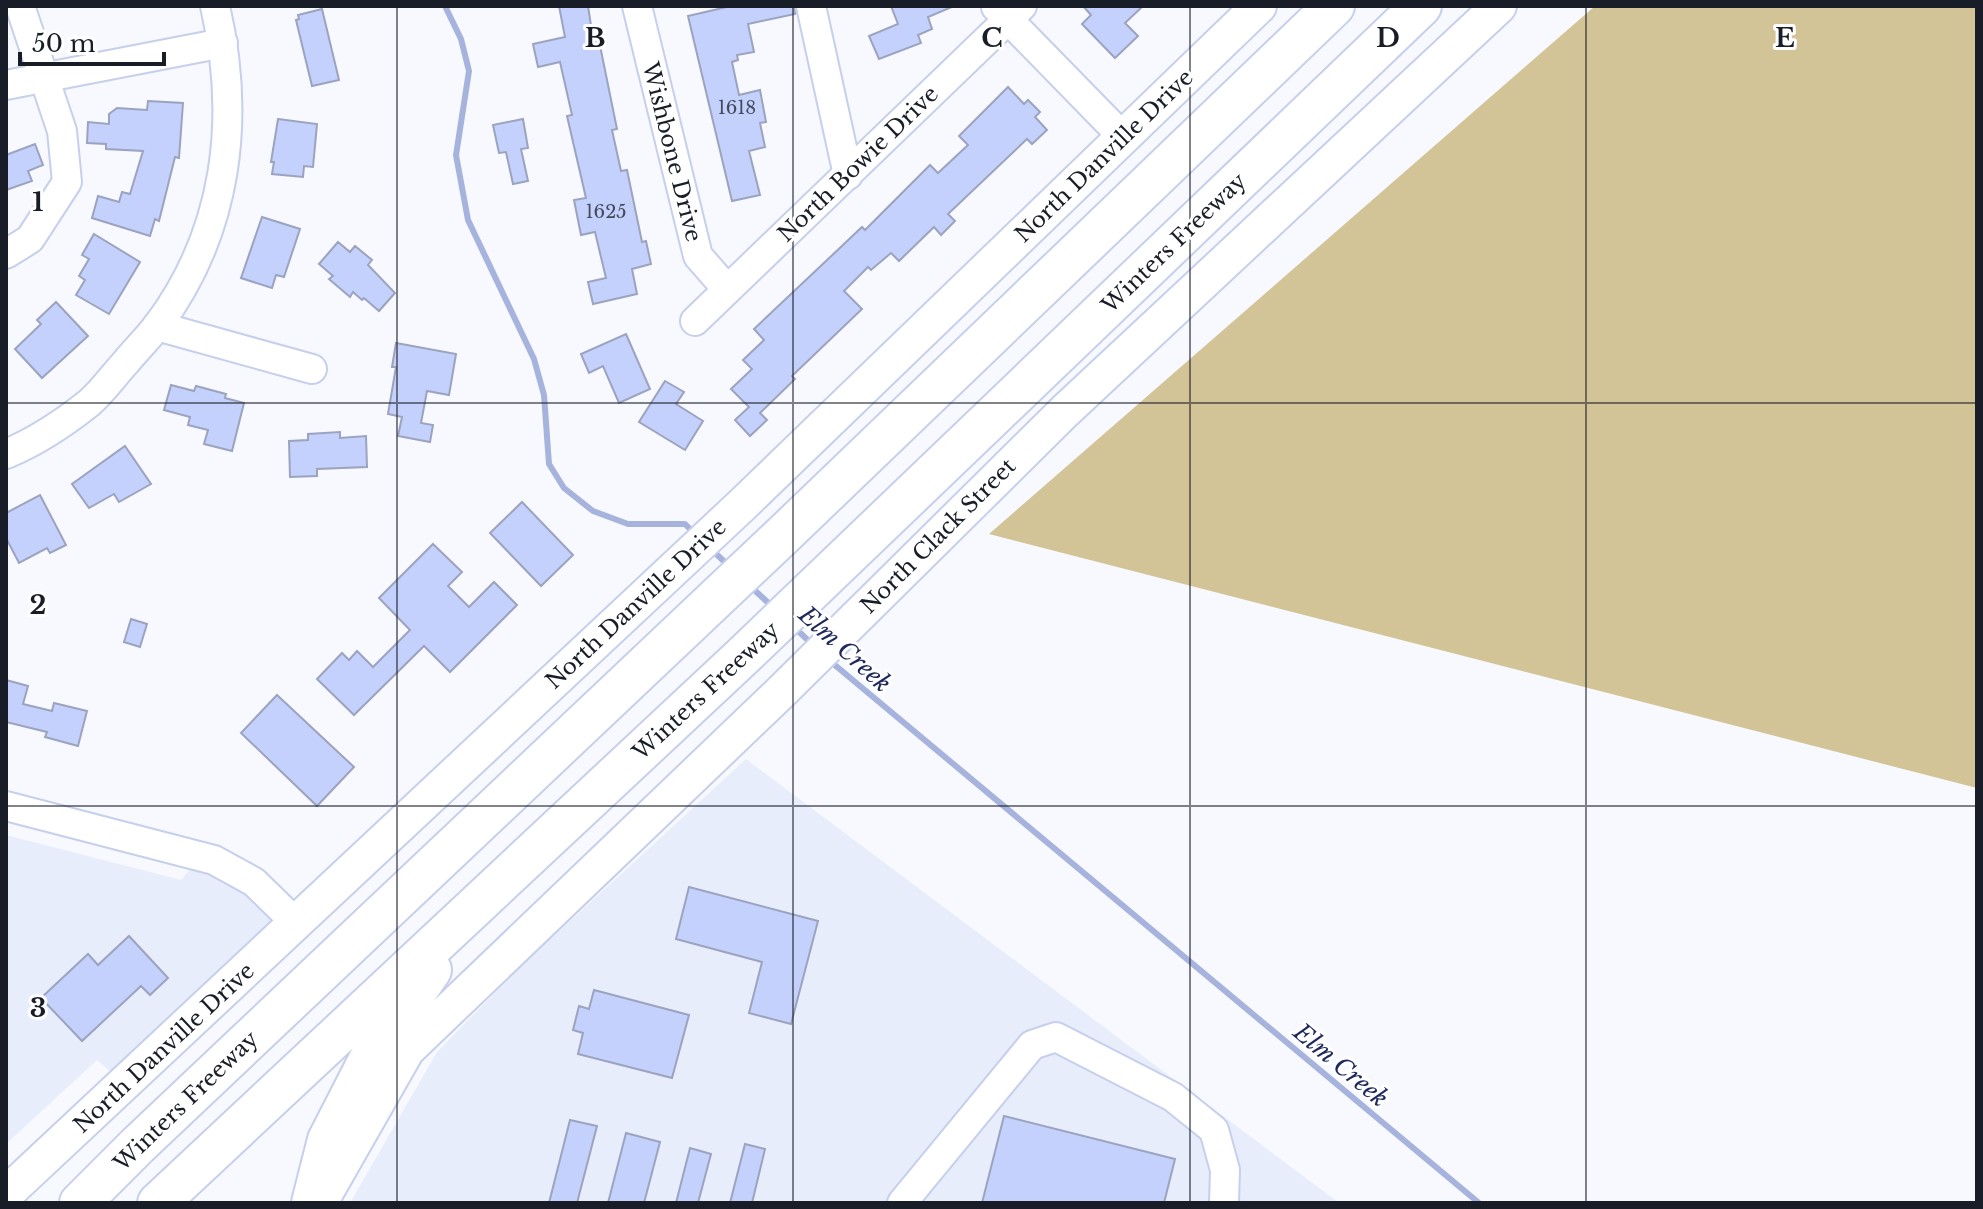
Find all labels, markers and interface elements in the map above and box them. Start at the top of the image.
scale bar [20,16,164,66]
text: B [585,22,605,54]
text: C [981,22,1003,54]
text: D [1376,22,1400,54]
text: E [1775,22,1795,54]
text: 50 m [32,29,96,58]
street label: Wishbone Drive [636,58,707,245]
street label: North Danville Drive [1009,64,1199,248]
street label: North Bowie Drive [772,80,944,248]
house number: 1618 [718,97,756,119]
street label: Winters Freeway [1096,167,1252,319]
text: 1 [32,186,44,218]
house number: 1625 [586,201,626,223]
street label: North Clack Street [855,452,1022,619]
street label: North Danville Drive [540,513,732,695]
text: 2 [30,589,46,621]
water label: Elm Creek [792,599,897,698]
street label: Winters Freeway [627,616,785,766]
street label: North Danville Drive [68,957,260,1139]
text: 3 [30,992,46,1024]
water label: Elm Creek [1287,1017,1394,1113]
street label: Winters Freeway [108,1025,264,1177]

